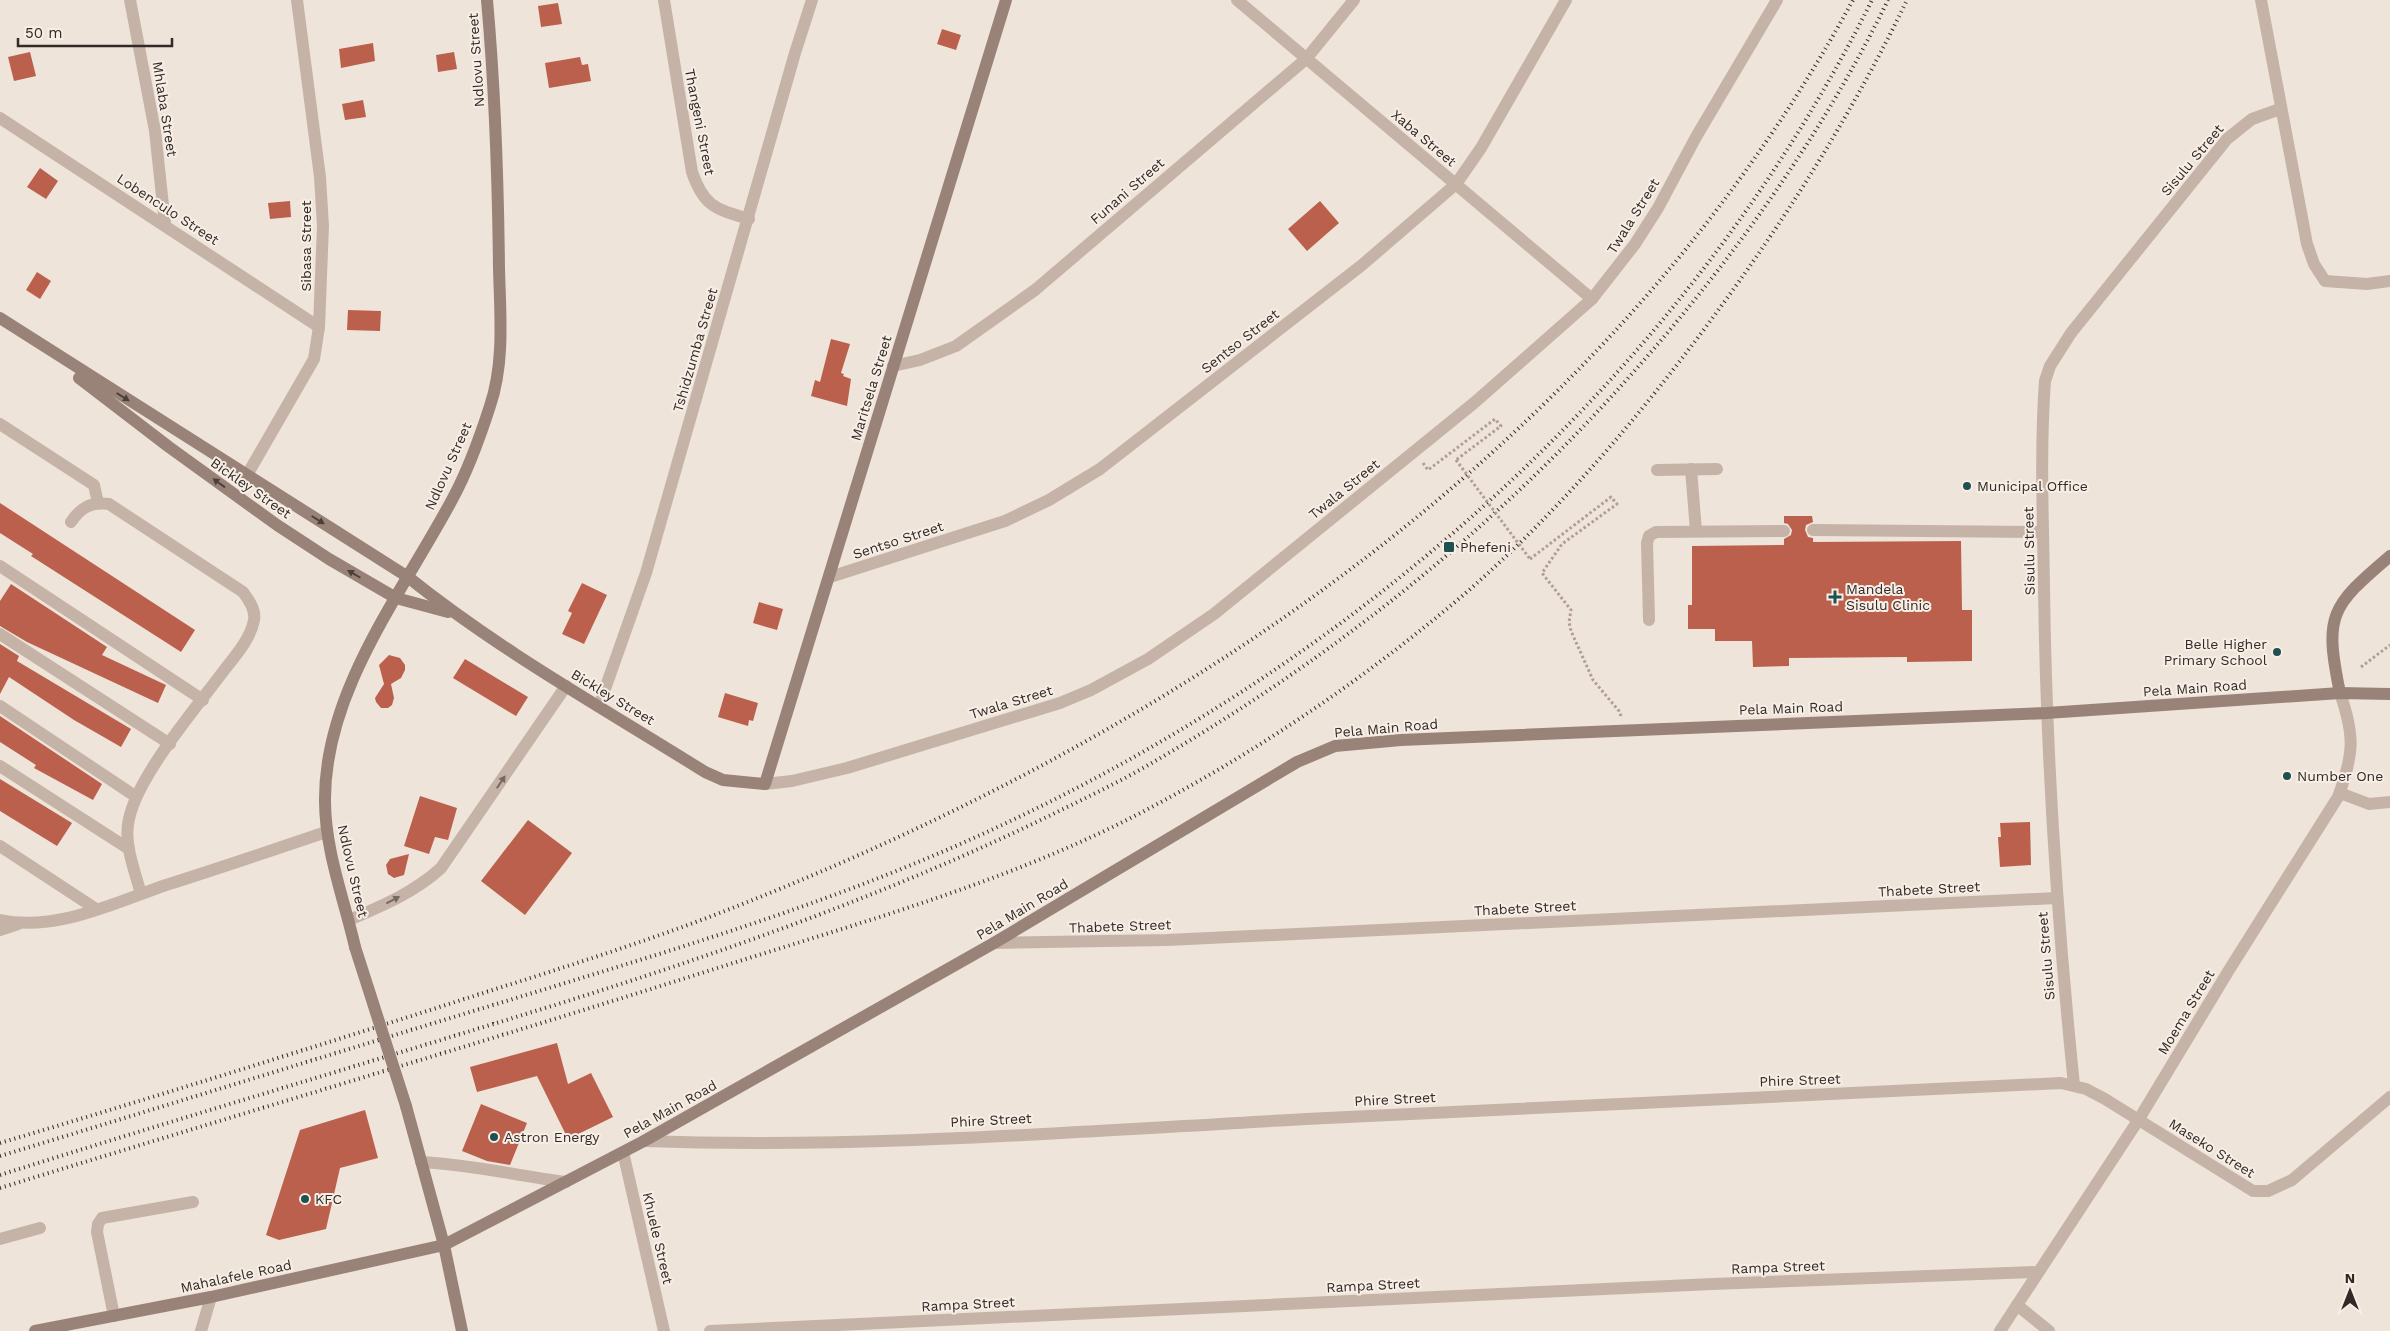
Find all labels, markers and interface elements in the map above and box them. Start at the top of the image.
street label: Ndlovu Street [465,12,487,108]
scale bar [18,15,171,47]
text: 50 m [25,24,62,42]
street label: Mhlaba Street [150,60,180,158]
street label: Thangeni Street [682,67,718,177]
street label: Xaba Street [1388,106,1460,170]
street label: Sisulu Street [2157,121,2227,199]
street label: Funani Street [1087,155,1167,227]
street label: Lobenculo Street [114,170,222,248]
street label: Twala Street [1603,175,1663,257]
street label: Sibasa Street [298,200,314,292]
street label: Tshidzumba Street [670,286,720,414]
street label: Sentso Street [1198,306,1282,376]
street label: Maritsela Street [847,333,895,443]
one-way arrow [116,392,129,402]
street label: Ndlovu Street [421,419,475,512]
street label: Bickley Street [208,454,294,522]
street label: Twala Street [1306,456,1382,522]
one-way arrow [213,478,226,489]
place label: Municipal Office [1977,478,2088,494]
marker: Municipal Office [1961,480,1973,492]
street label: Sisulu Street [2020,506,2038,595]
one-way arrow [312,515,325,525]
street label: Sentso Street [851,518,945,562]
place label: Phefeni [1460,539,1511,555]
marker: Phefeni [1442,540,1456,554]
one-way arrow [348,569,361,578]
place label: Mandela Sisulu Clinic [1846,581,1930,613]
marker: Mandela Sisulu Clinic [1828,590,1842,604]
place label: Belle Higher Primary School [2164,636,2268,668]
marker: Belle Higher Primary School [2271,646,2283,658]
street label: Bickley Street [568,666,658,728]
street label: Pela Main Road [2142,676,2248,700]
street label: Twala Street [968,682,1055,722]
street label: Pela Main Road [1739,698,1843,718]
street label: Pela Main Road [1333,715,1439,741]
place label: Number One [2297,768,2383,784]
marker: Number One [2281,770,2293,782]
one-way arrow [496,776,506,789]
street label: Ndlovu Street [335,823,371,919]
street label: Pela Main Road [973,875,1071,943]
street label: Thabete Street [1878,878,1981,900]
one-way arrow [386,896,401,904]
street label: Thabete Street [1474,897,1577,919]
street label: Sisulu Street [2034,911,2058,1001]
street label: Thabete Street [1069,916,1172,936]
street label: Moema Street [2154,967,2218,1057]
street label: Phire Street [1759,1071,1841,1089]
street label: Pela Main Road [621,1077,719,1141]
street label: Phire Street [1354,1089,1436,1109]
street label: Phire Street [950,1110,1032,1130]
street label: Maseko Street [2166,1115,2258,1181]
place label: Astron Energy [504,1129,600,1145]
marker: Astron Energy [488,1131,500,1143]
street label: Khuele Street [640,1190,676,1286]
place label: KFC [315,1191,342,1207]
marker: KFC [299,1193,311,1205]
street label: Mahalafele Road [179,1256,293,1296]
street label: Rampa Street [1731,1257,1825,1277]
north arrow [2325,1266,2375,1316]
text: N [2345,1270,2355,1286]
street label: Rampa Street [1326,1275,1420,1295]
street label: Rampa Street [921,1294,1015,1314]

